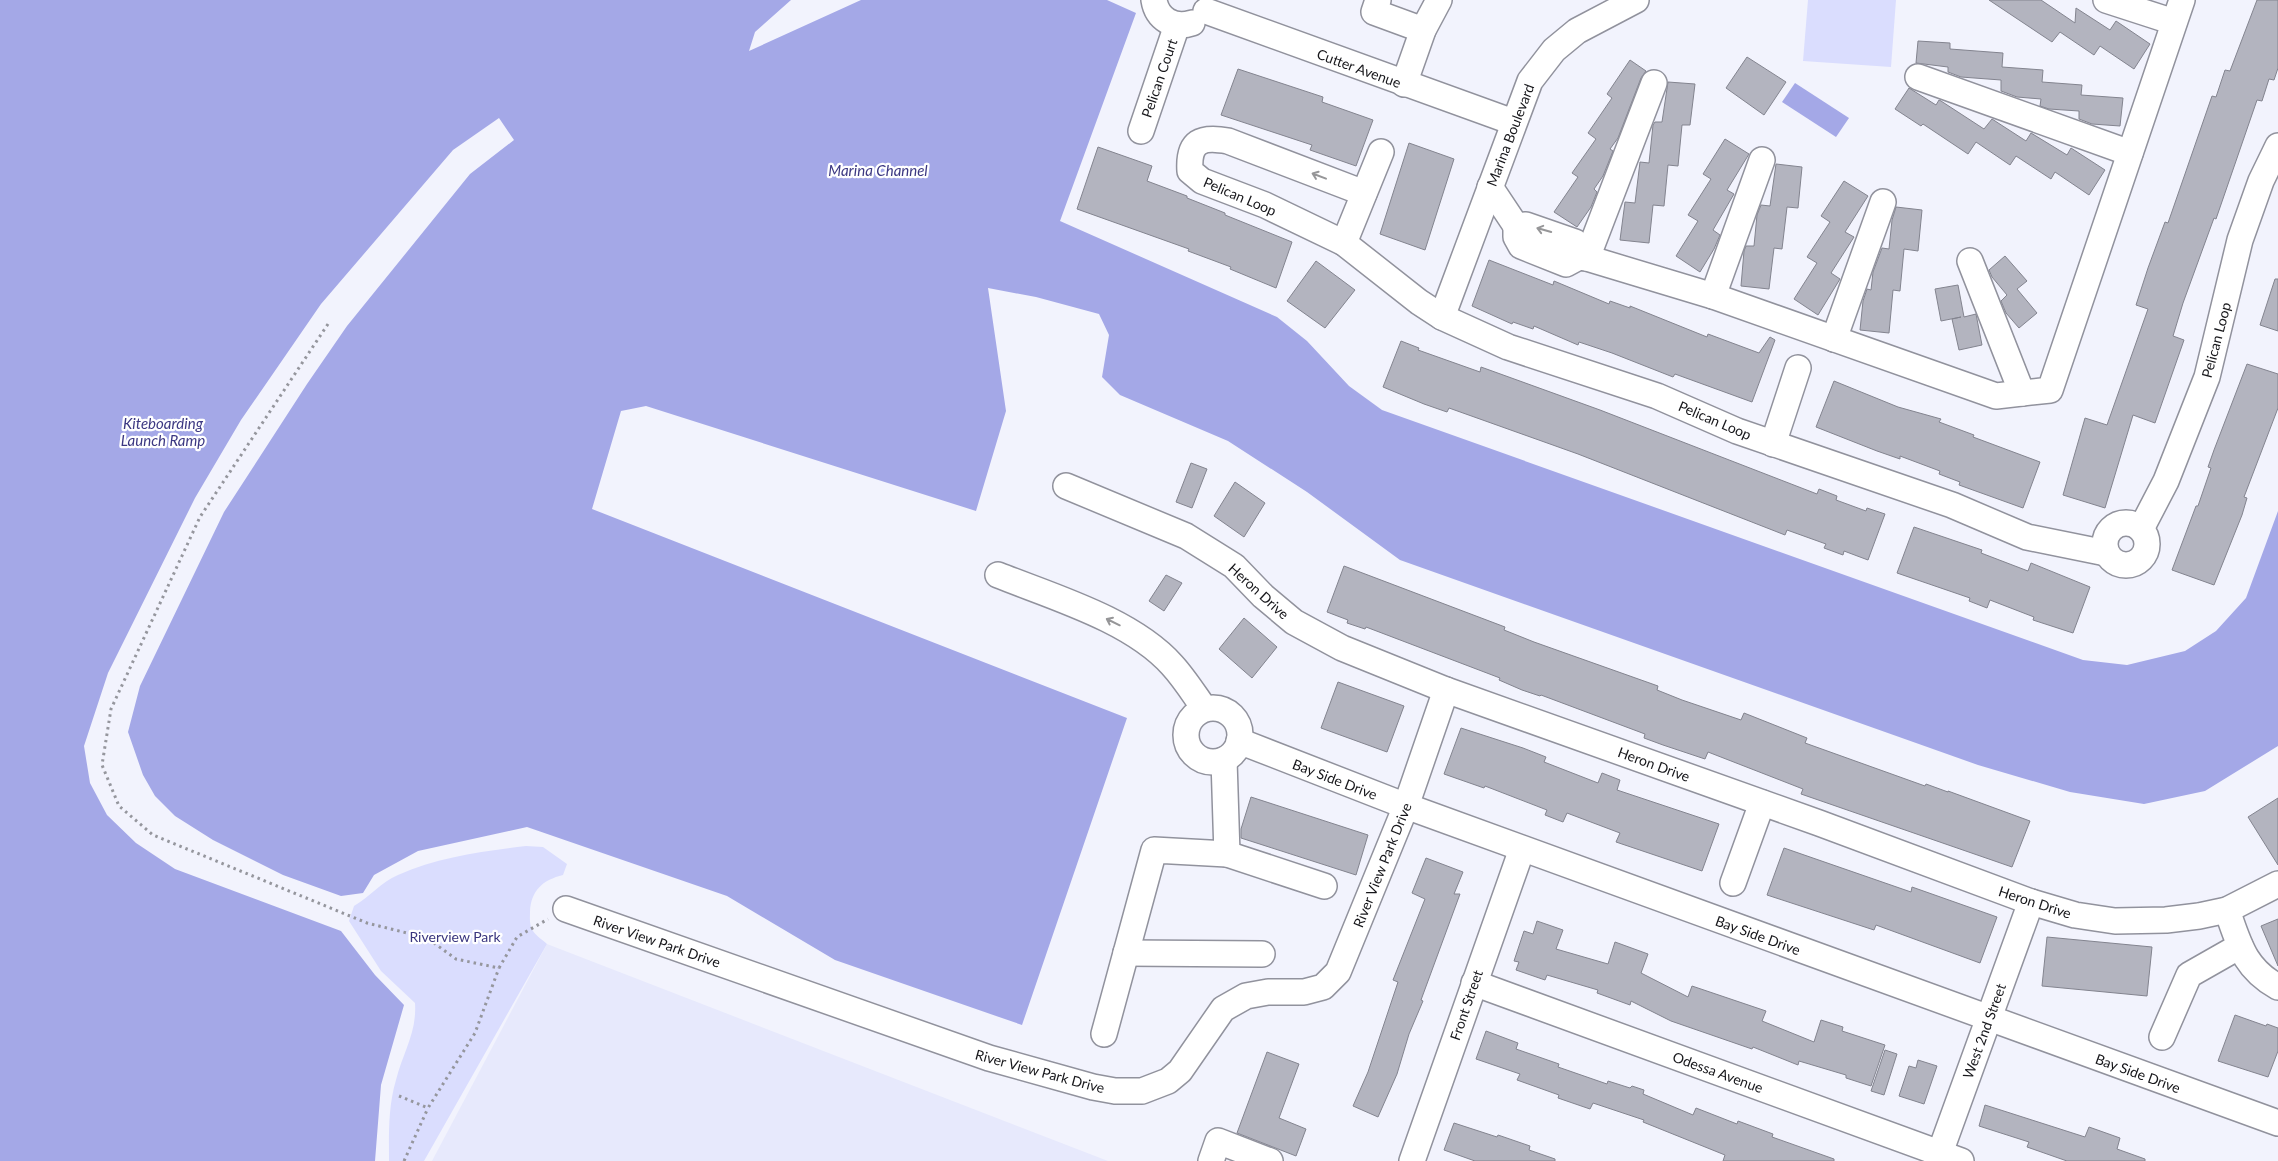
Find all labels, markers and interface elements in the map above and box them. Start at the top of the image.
street label: Pelican Court [1138,36,1180,120]
street label: Cutter Avenue [1315,45,1403,91]
street label: Marina Boulevard [1483,81,1537,189]
water label: Marina Channel [828,161,928,179]
one-way arrow [1312,171,1327,180]
street label: Pelican Loop [1201,173,1279,219]
one-way arrow [1537,225,1553,235]
street label: Pelican Loop [2198,300,2234,380]
street label: Pelican Loop [1676,397,1754,443]
water label: Kiteboarding Launch Ramp [121,414,205,449]
street label: Heron Drive [1225,559,1293,623]
one-way arrow [1106,617,1121,626]
street label: Heron Drive [1616,743,1692,785]
street label: Bay Side Drive [1290,755,1380,803]
street label: River View Park Drive [1349,800,1415,930]
street label: Heron Drive [1997,882,2073,922]
street label: River View Park Drive [591,911,723,971]
street label: Bay Side Drive [1713,912,1803,958]
park label: Riverview Park [409,928,501,945]
street label: Front Street [1446,968,1486,1042]
street label: West 2nd Street [1959,981,2009,1081]
street label: River View Park Drive [974,1046,1106,1096]
street label: Odessa Avenue [1671,1048,1765,1096]
street label: Bay Side Drive [2093,1050,2183,1096]

